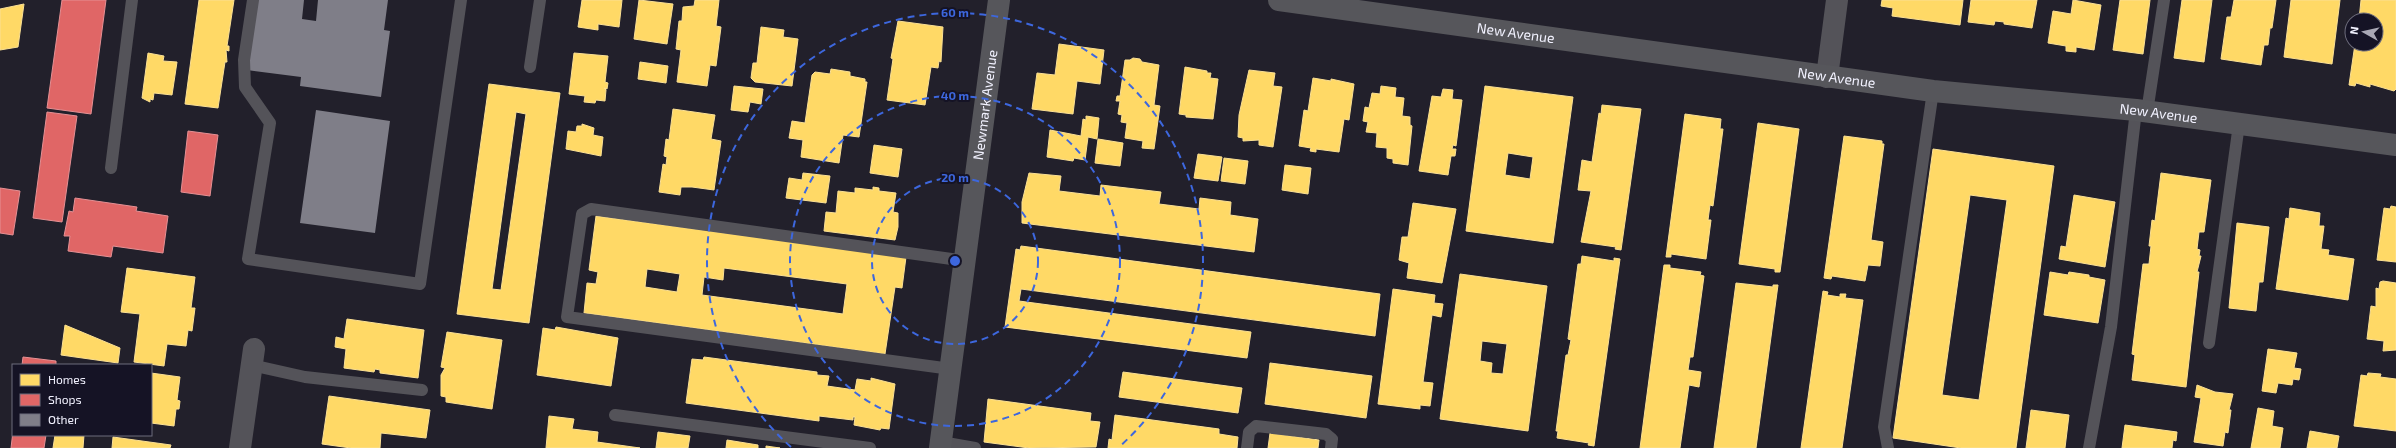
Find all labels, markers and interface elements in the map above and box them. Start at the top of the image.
text: 60 m [941,5,969,19]
north arrow [2344,12,2384,52]
street label: New Avenue [1476,19,1556,46]
text: N [2347,26,2361,35]
street label: Newmark Avenue [969,49,1000,161]
street label: New Avenue [1797,63,1877,91]
text: 40 m [941,88,969,102]
street label: New Avenue [2119,100,2199,126]
text: 20 m [941,170,969,184]
centre of rings [948,254,962,268]
legend [12,364,152,436]
text: Homes [48,372,86,386]
text: Shops [48,392,82,406]
text: Other [48,412,79,426]

